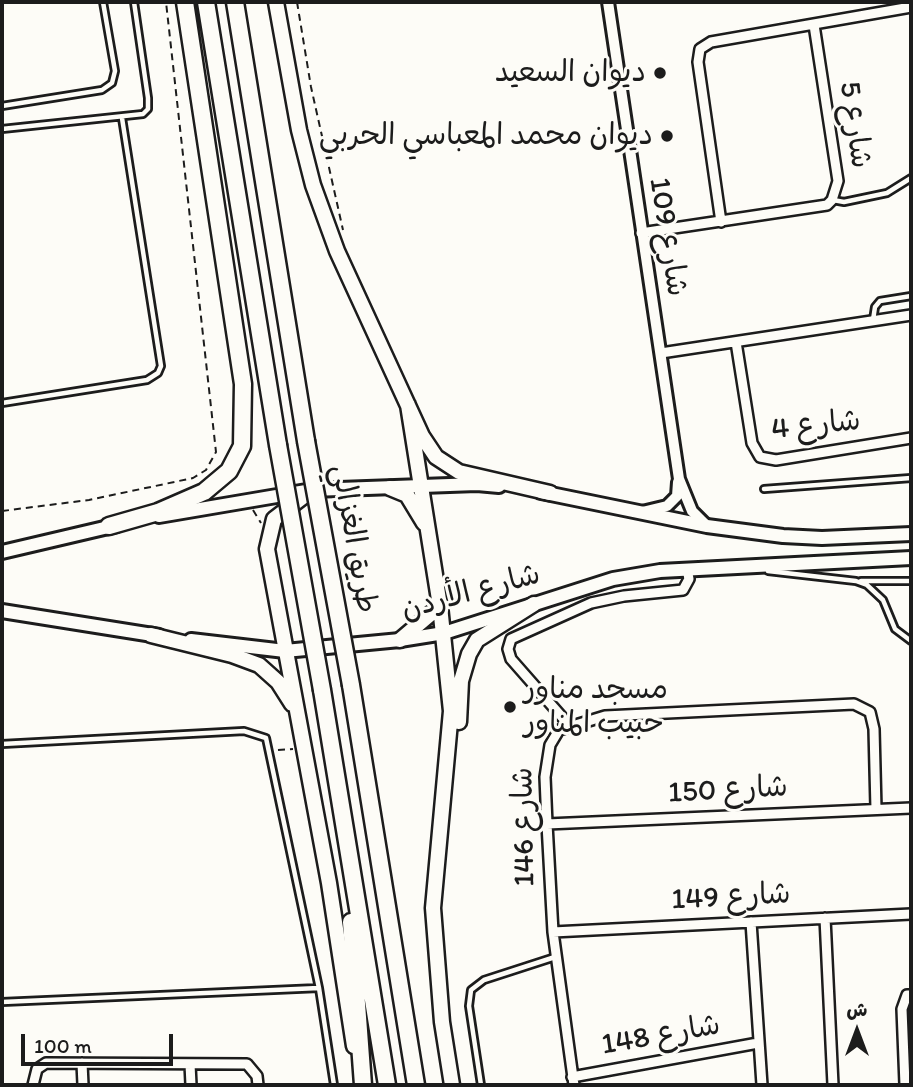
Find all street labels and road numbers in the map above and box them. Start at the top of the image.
street label: شارع 5 [830,79,878,171]
street label: شارع 109 [640,175,694,299]
street label: شارع 4 [770,403,862,449]
street label: طريق الغزالي [322,462,384,616]
street label: شارع الأردن [398,557,544,629]
street label: شارع 146 [506,767,544,887]
street label: شارع 150 [667,770,789,812]
street label: شارع 149 [670,877,792,919]
street label: شارع 148 [599,1008,723,1064]

